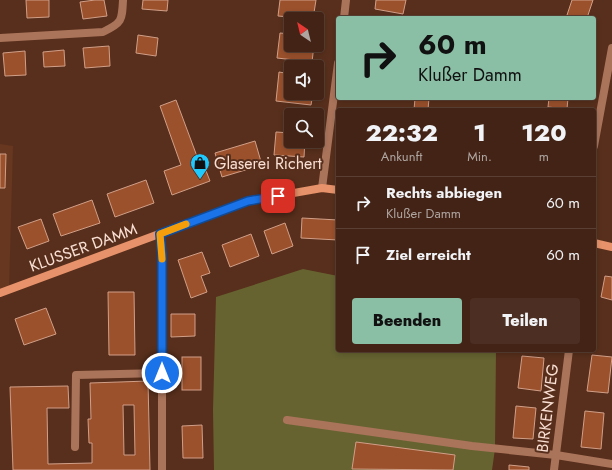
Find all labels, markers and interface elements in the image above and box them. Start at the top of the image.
north arrow [284,12,324,52]
map controls [284,12,324,148]
text: 60 m [418,24,487,65]
icon: right [352,32,404,84]
button: sound [284,60,324,100]
text: Klußer Damm [418,62,522,88]
button: search [284,108,324,148]
text: 22:32 [365,115,438,150]
text: 1 [473,115,486,150]
text: 120 [521,115,567,150]
text: Ankunft [381,147,422,166]
text: Min. [467,147,492,166]
text: m [539,147,549,166]
shop icon: Glaserei Richert [189,152,211,180]
place label: Glaserei Richert [214,152,322,175]
pin [261,179,295,213]
text: Rechts abbiegen [386,182,502,204]
icon: arrive [267,185,289,207]
icon: right [352,192,374,214]
text: 60 m [546,192,580,214]
text: Klußer Damm [386,204,461,223]
street label: KLUSSER DAMM [26,217,140,278]
icon: arrive [352,244,374,266]
text: Ziel erreicht [386,244,471,266]
text: 60 m [546,244,580,266]
button: Beenden [352,298,462,344]
button: Teilen [470,298,580,344]
position arrow [141,352,183,394]
street label: BIRKENWEG [531,362,564,454]

